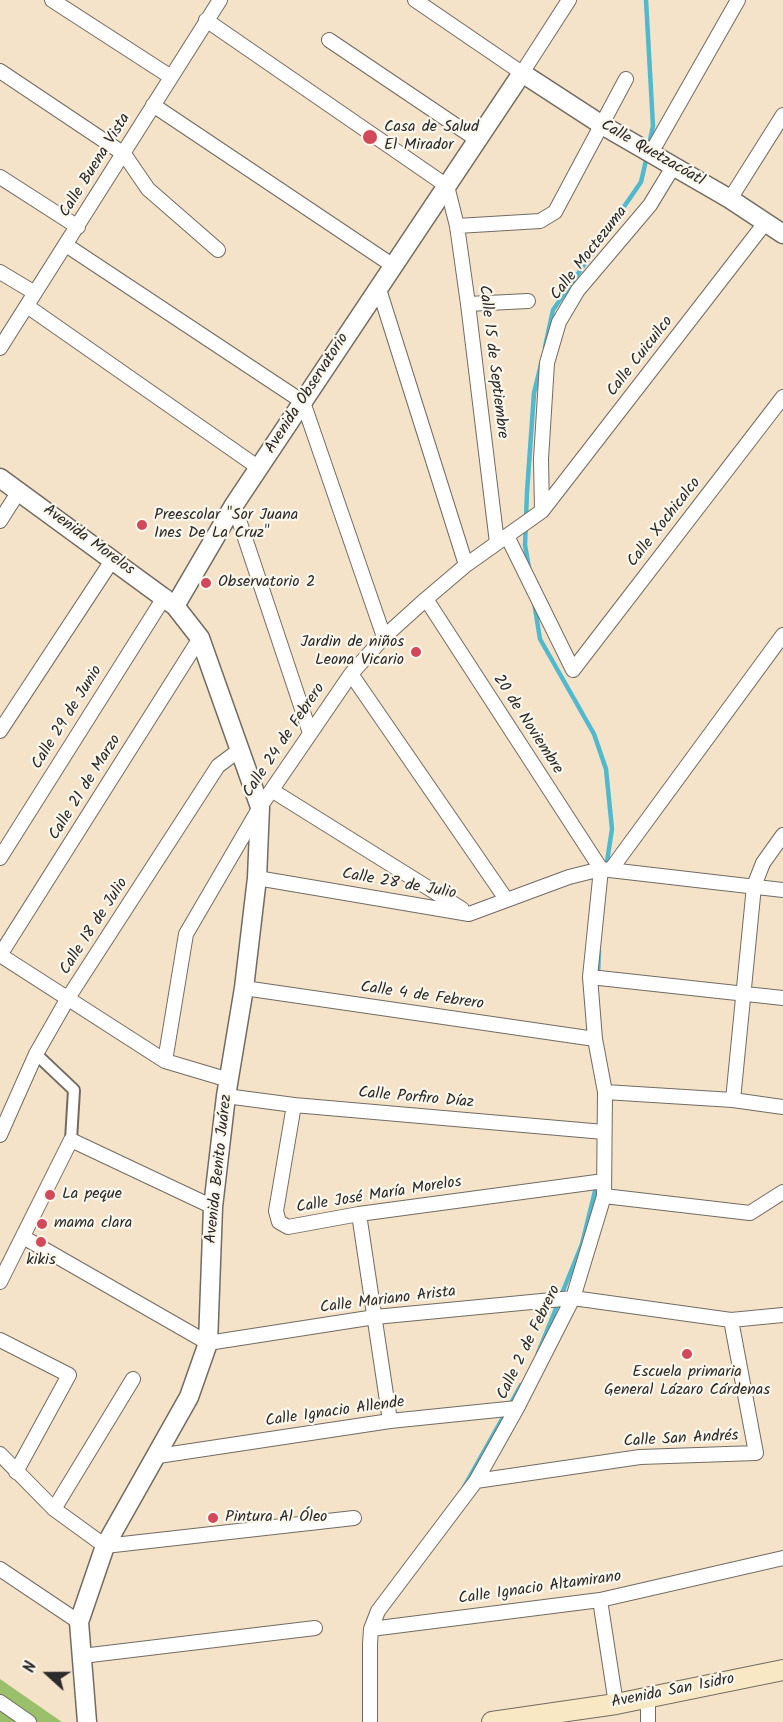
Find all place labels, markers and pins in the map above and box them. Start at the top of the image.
place label: Casa de Salud El Mirador [384,118,479,156]
marker: Casa de Salud El Mirador [361,128,379,146]
place label: Preescolar "Sor Juana Ines De La Cruz" [154,506,298,544]
marker: Preescolar "Sor Juana Ines De La Cruz" [135,518,149,532]
place label: Observatorio 2 [218,573,315,593]
marker: Observatorio 2 [199,576,213,590]
place label: Jardin de niños Leona Vicario [300,633,404,671]
marker: Jardin de niños Leona Vicario [409,645,423,659]
place label: La peque [62,1185,122,1205]
marker: La peque [43,1188,57,1202]
place label: mama clara [54,1214,132,1234]
marker: mama clara [35,1217,49,1231]
marker: kikis [34,1235,48,1249]
place label: kikis [26,1251,56,1271]
marker: Escuela primaria General Lázaro Cárdenas [680,1347,694,1361]
place label: Escuela primaria General Lázaro Cárdenas [604,1363,770,1401]
place label: Pintura Al Óleo [225,1508,327,1528]
marker: Pintura Al Óleo [206,1511,220,1525]

